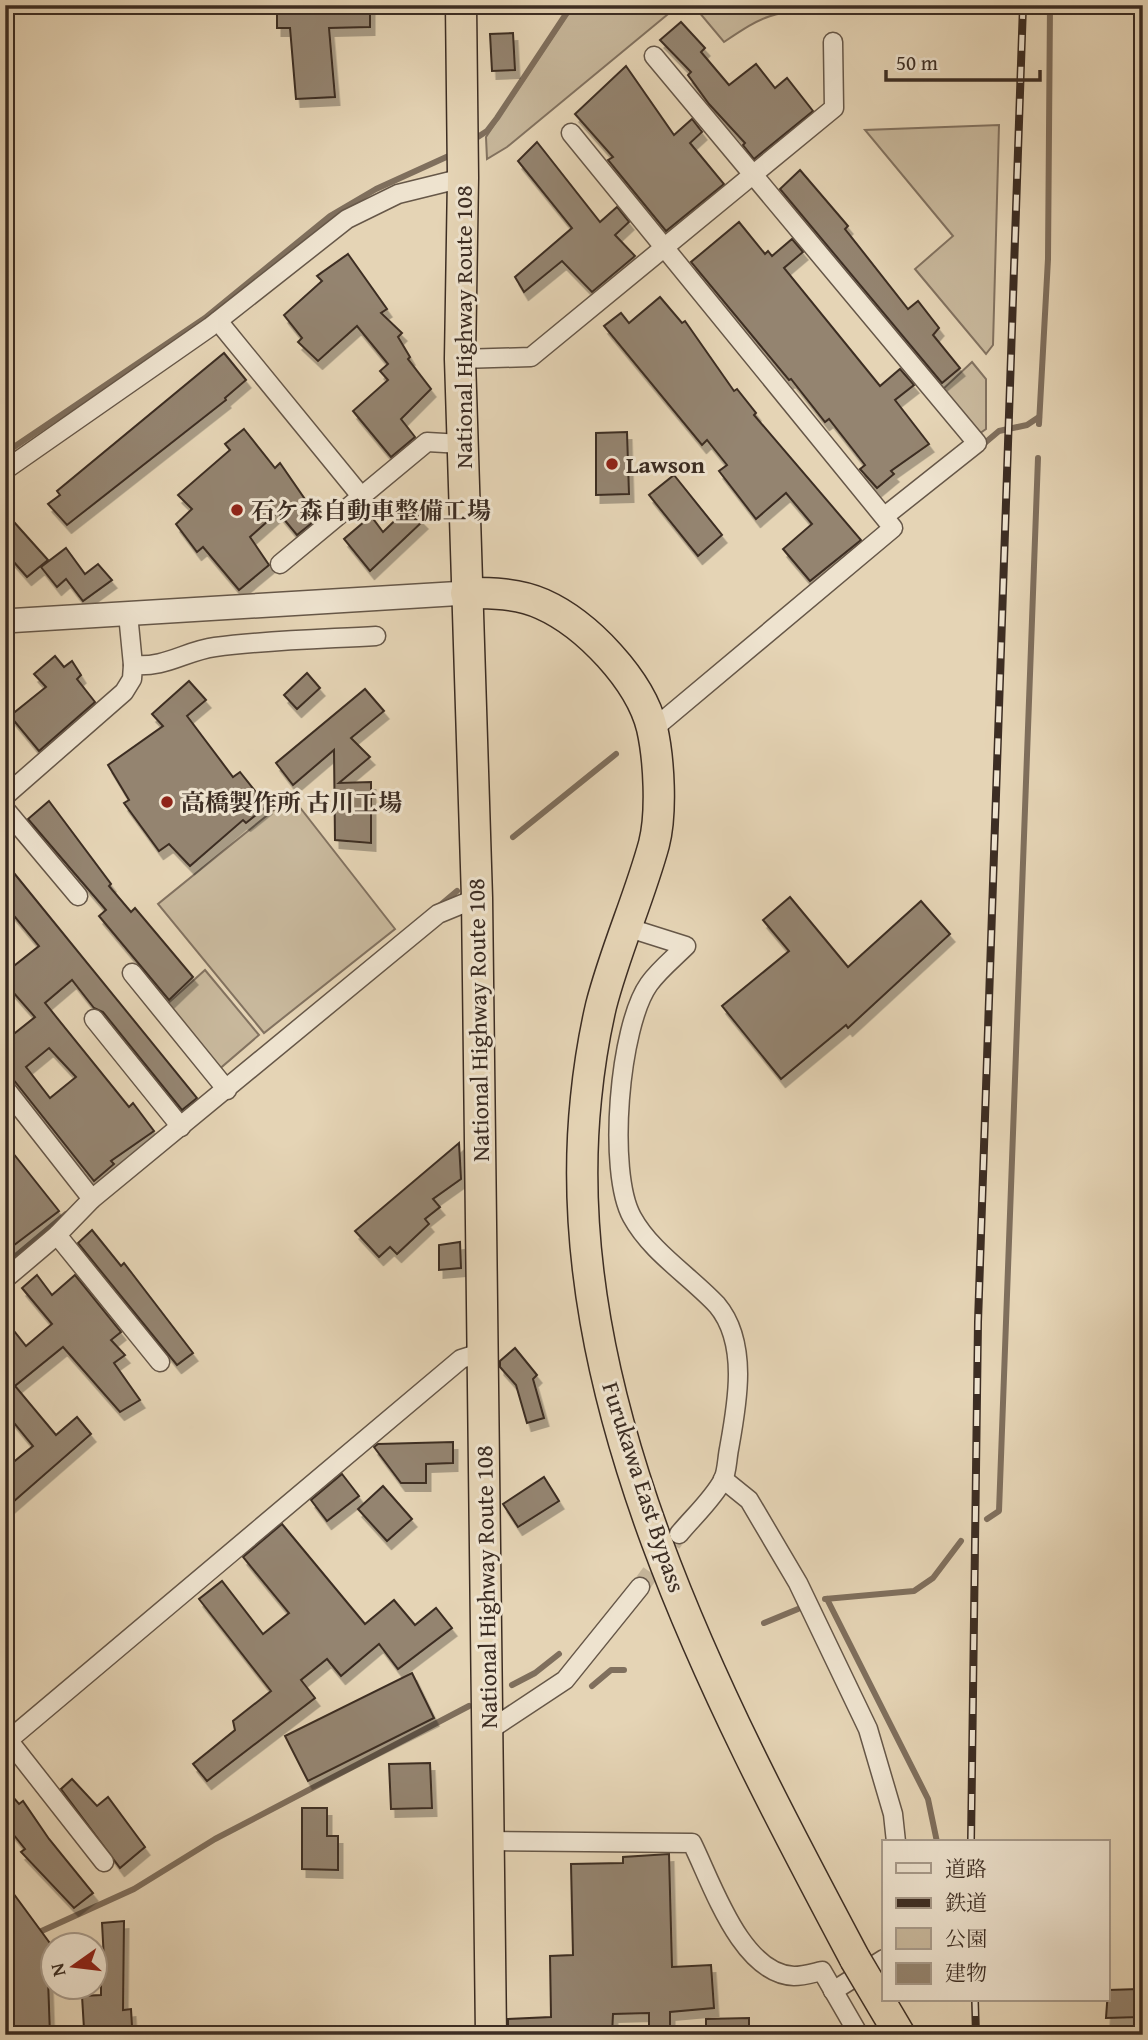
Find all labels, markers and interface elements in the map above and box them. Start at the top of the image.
scale bar [886,38,1040,82]
text: 50 m [896,47,938,78]
street label: National Highway Route 108 [446,185,481,469]
place label: Lawson [626,447,705,482]
marker: Lawson [604,456,620,472]
place label: 石ケ森自動車整備工場 [251,493,491,528]
marker: 石ケ森自動車整備工場 [229,502,245,518]
place label: 高橋製作所 古川工場 [181,785,402,820]
marker: 高橋製作所 古川工場 [159,794,175,810]
street label: National Highway Route 108 [458,878,498,1162]
street label: Furukawa East Bypass [593,1377,695,1597]
street label: National Highway Route 108 [466,1445,506,1729]
legend [882,1840,1110,2002]
text: 道路 [945,1853,987,1884]
text: 鉄道 [945,1887,987,1918]
text: 公園 [945,1923,987,1954]
north arrow [38,1932,108,2002]
text: 建物 [945,1957,987,1988]
text: N [42,1960,73,1980]

